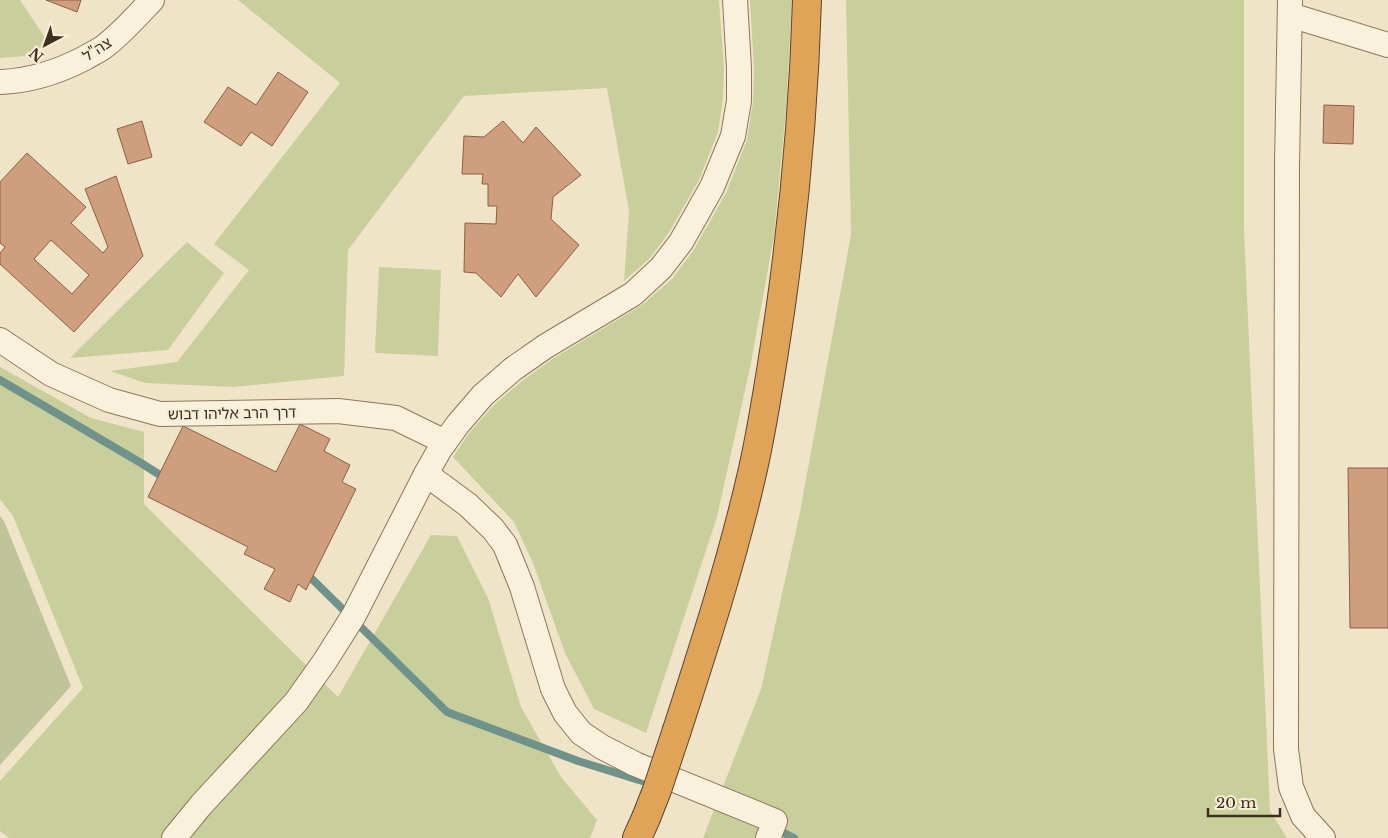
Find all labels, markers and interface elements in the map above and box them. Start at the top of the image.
north arrow [20,20,70,70]
street label: צה"ל [79,33,115,65]
text: N [26,44,47,66]
street label: דרך הרב אליהו דבוש [168,402,296,424]
scale bar [1208,786,1280,818]
text: 20 m [1216,793,1256,812]

